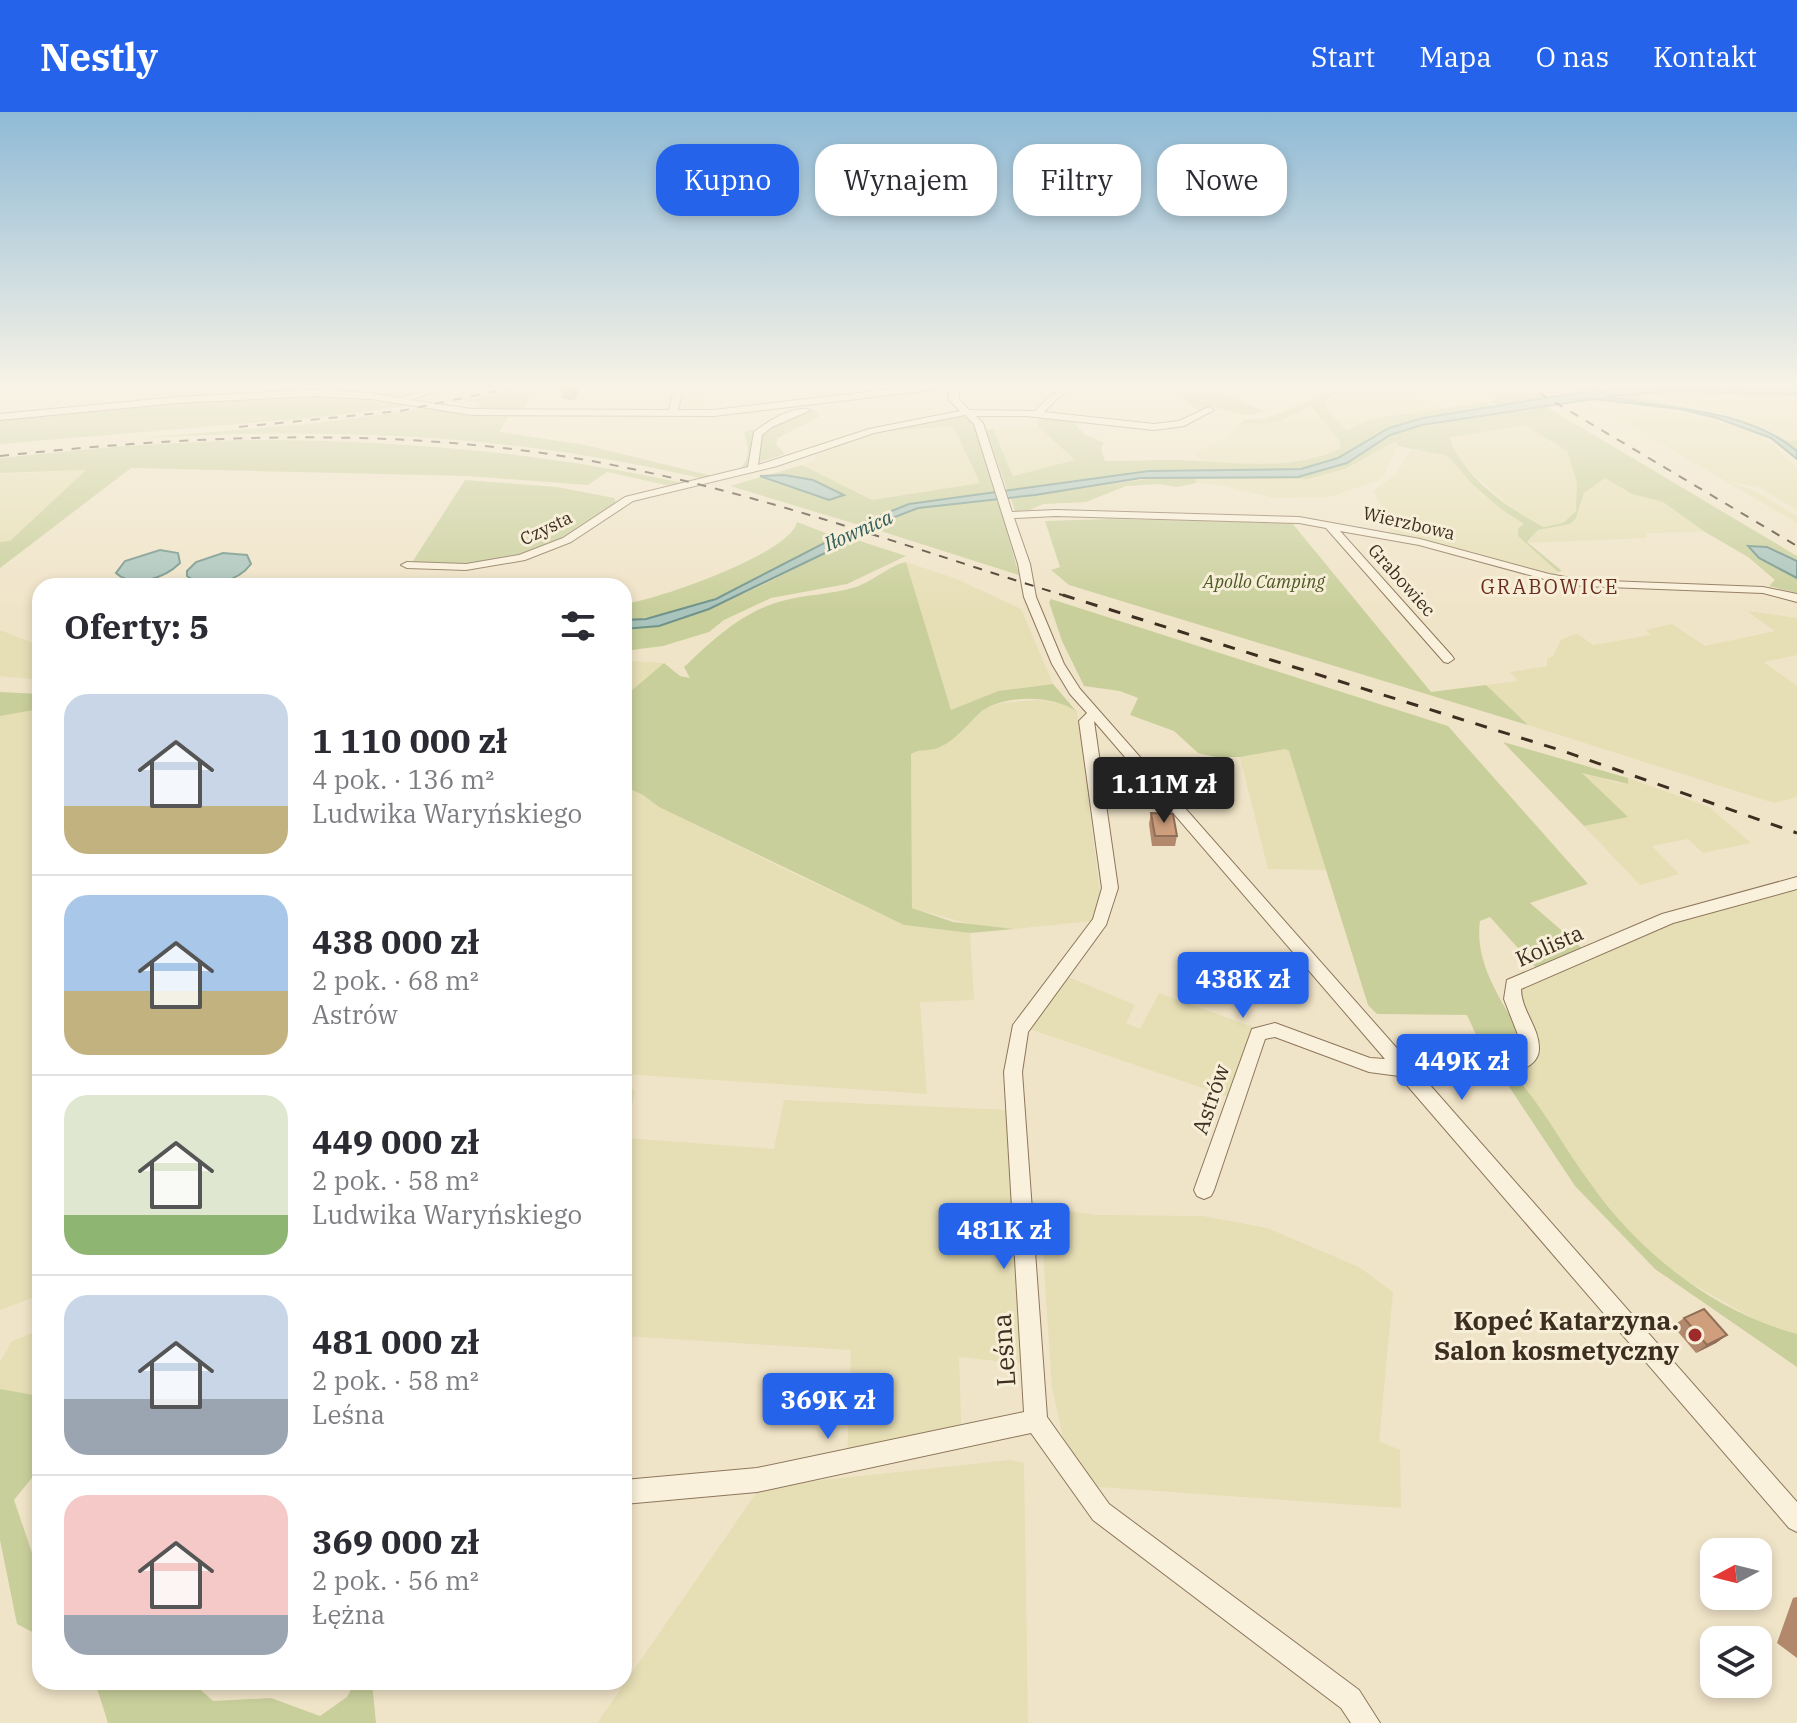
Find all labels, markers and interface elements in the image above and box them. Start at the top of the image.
text: Nestly [40,32,158,81]
text: Start [1311,38,1375,75]
text: Mapa [1419,38,1492,75]
text: O nas [1536,38,1609,75]
text: Kontakt [1653,38,1757,75]
chip: Kupno [656,144,799,216]
chip: Wynajem [815,144,997,216]
chip: Filtry [1013,144,1141,216]
chip: Nowe [1157,144,1287,216]
street label: Wierzbowa [1361,501,1458,545]
water label: Iłownica [818,503,897,558]
street label: Czysta [516,506,576,550]
street label: Grabowiec [1363,539,1441,621]
park label: Apollo Camping [1202,570,1325,593]
district label: GRABOWICE [1480,573,1620,600]
text: Oferty: 5 [64,604,209,648]
icon: filters [556,604,600,648]
text: 1 110 000 zł [312,718,507,762]
icon: home [128,726,224,822]
pin: 1.11M zł [1081,757,1247,825]
text: 4 pok. · 136 m² [312,762,494,796]
text: 1.11M zł [1111,766,1217,800]
text: Ludwika Waryńskiego [312,796,582,830]
street label: Kolista [1511,917,1587,973]
text: 438 000 zł [312,919,479,963]
icon: home [128,927,224,1023]
pin: 438K zł [1169,952,1317,1020]
text: 438K zł [1196,961,1290,995]
text: 2 pok. · 68 m² [312,963,479,997]
text: Astrów [312,997,398,1031]
pin: 449K zł [1388,1034,1536,1102]
text: 449K zł [1415,1043,1509,1077]
street label: Astrów [1184,1060,1236,1138]
text: 449 000 zł [312,1119,479,1163]
icon: home [128,1127,224,1223]
text: 2 pok. · 58 m² [312,1163,479,1197]
text: Ludwika Waryńskiego [312,1197,582,1231]
pin: 481K zł [930,1203,1078,1271]
text: 481K zł [957,1212,1051,1246]
place label: Kopeć Katarzyna. Salon kosmetyczny [1434,1303,1679,1367]
street label: Leśna [983,1312,1023,1388]
text: 481 000 zł [312,1319,479,1363]
marker: Kopeć Katarzyna. Salon kosmetyczny [1686,1326,1704,1344]
icon: home [128,1327,224,1423]
text: 2 pok. · 58 m² [312,1363,479,1397]
pin: 369K zł [754,1373,902,1441]
text: 369K zł [781,1382,875,1416]
text: Leśna [312,1397,385,1431]
text: 369 000 zł [312,1519,479,1563]
icon: home [128,1527,224,1623]
north arrow [1700,1538,1772,1610]
map controls [1700,1538,1772,1698]
text: 2 pok. · 56 m² [312,1563,479,1597]
text: Łężna [312,1597,385,1631]
button: layers [1700,1626,1772,1698]

